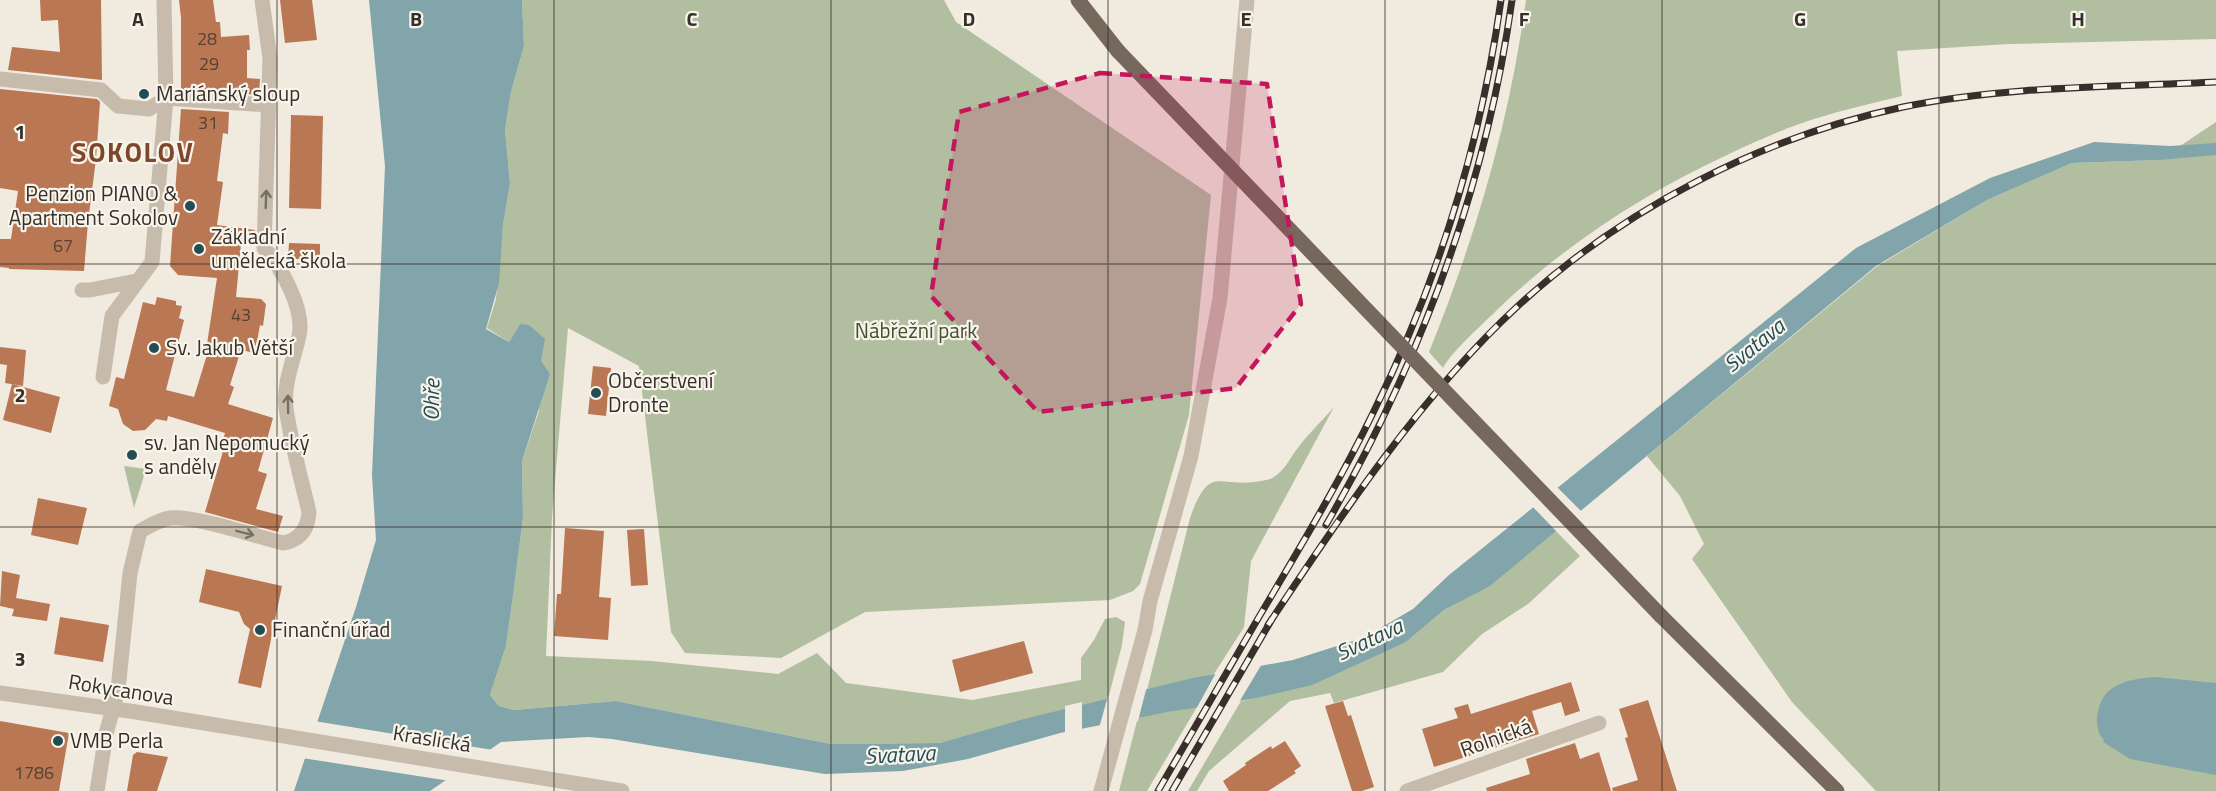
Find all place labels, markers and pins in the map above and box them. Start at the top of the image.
place label: Mariánský sloup [156,77,300,109]
marker: Mariánský sloup [137,87,151,101]
place label: Penzion PIANO & Apartment Sokolov [9,177,179,233]
marker: Penzion PIANO & Apartment Sokolov [183,199,197,213]
place label: Základní umělecká škola [211,220,347,276]
marker: Základní umělecká škola [192,242,206,256]
place label: Sv. Jakub Větší [166,331,294,363]
marker: Sv. Jakub Větší [147,341,161,355]
place label: Občerstvení Dronte [608,364,715,420]
marker: Občerstvení Dronte [589,386,603,400]
place label: sv. Jan Nepomucký s anděly [144,426,310,482]
marker: sv. Jan Nepomucký s anděly [125,448,139,462]
place label: Finanční úřad [272,613,390,645]
marker: Finanční úřad [253,623,267,637]
place label: VMB Perla [70,724,164,756]
marker: VMB Perla [51,734,65,748]

